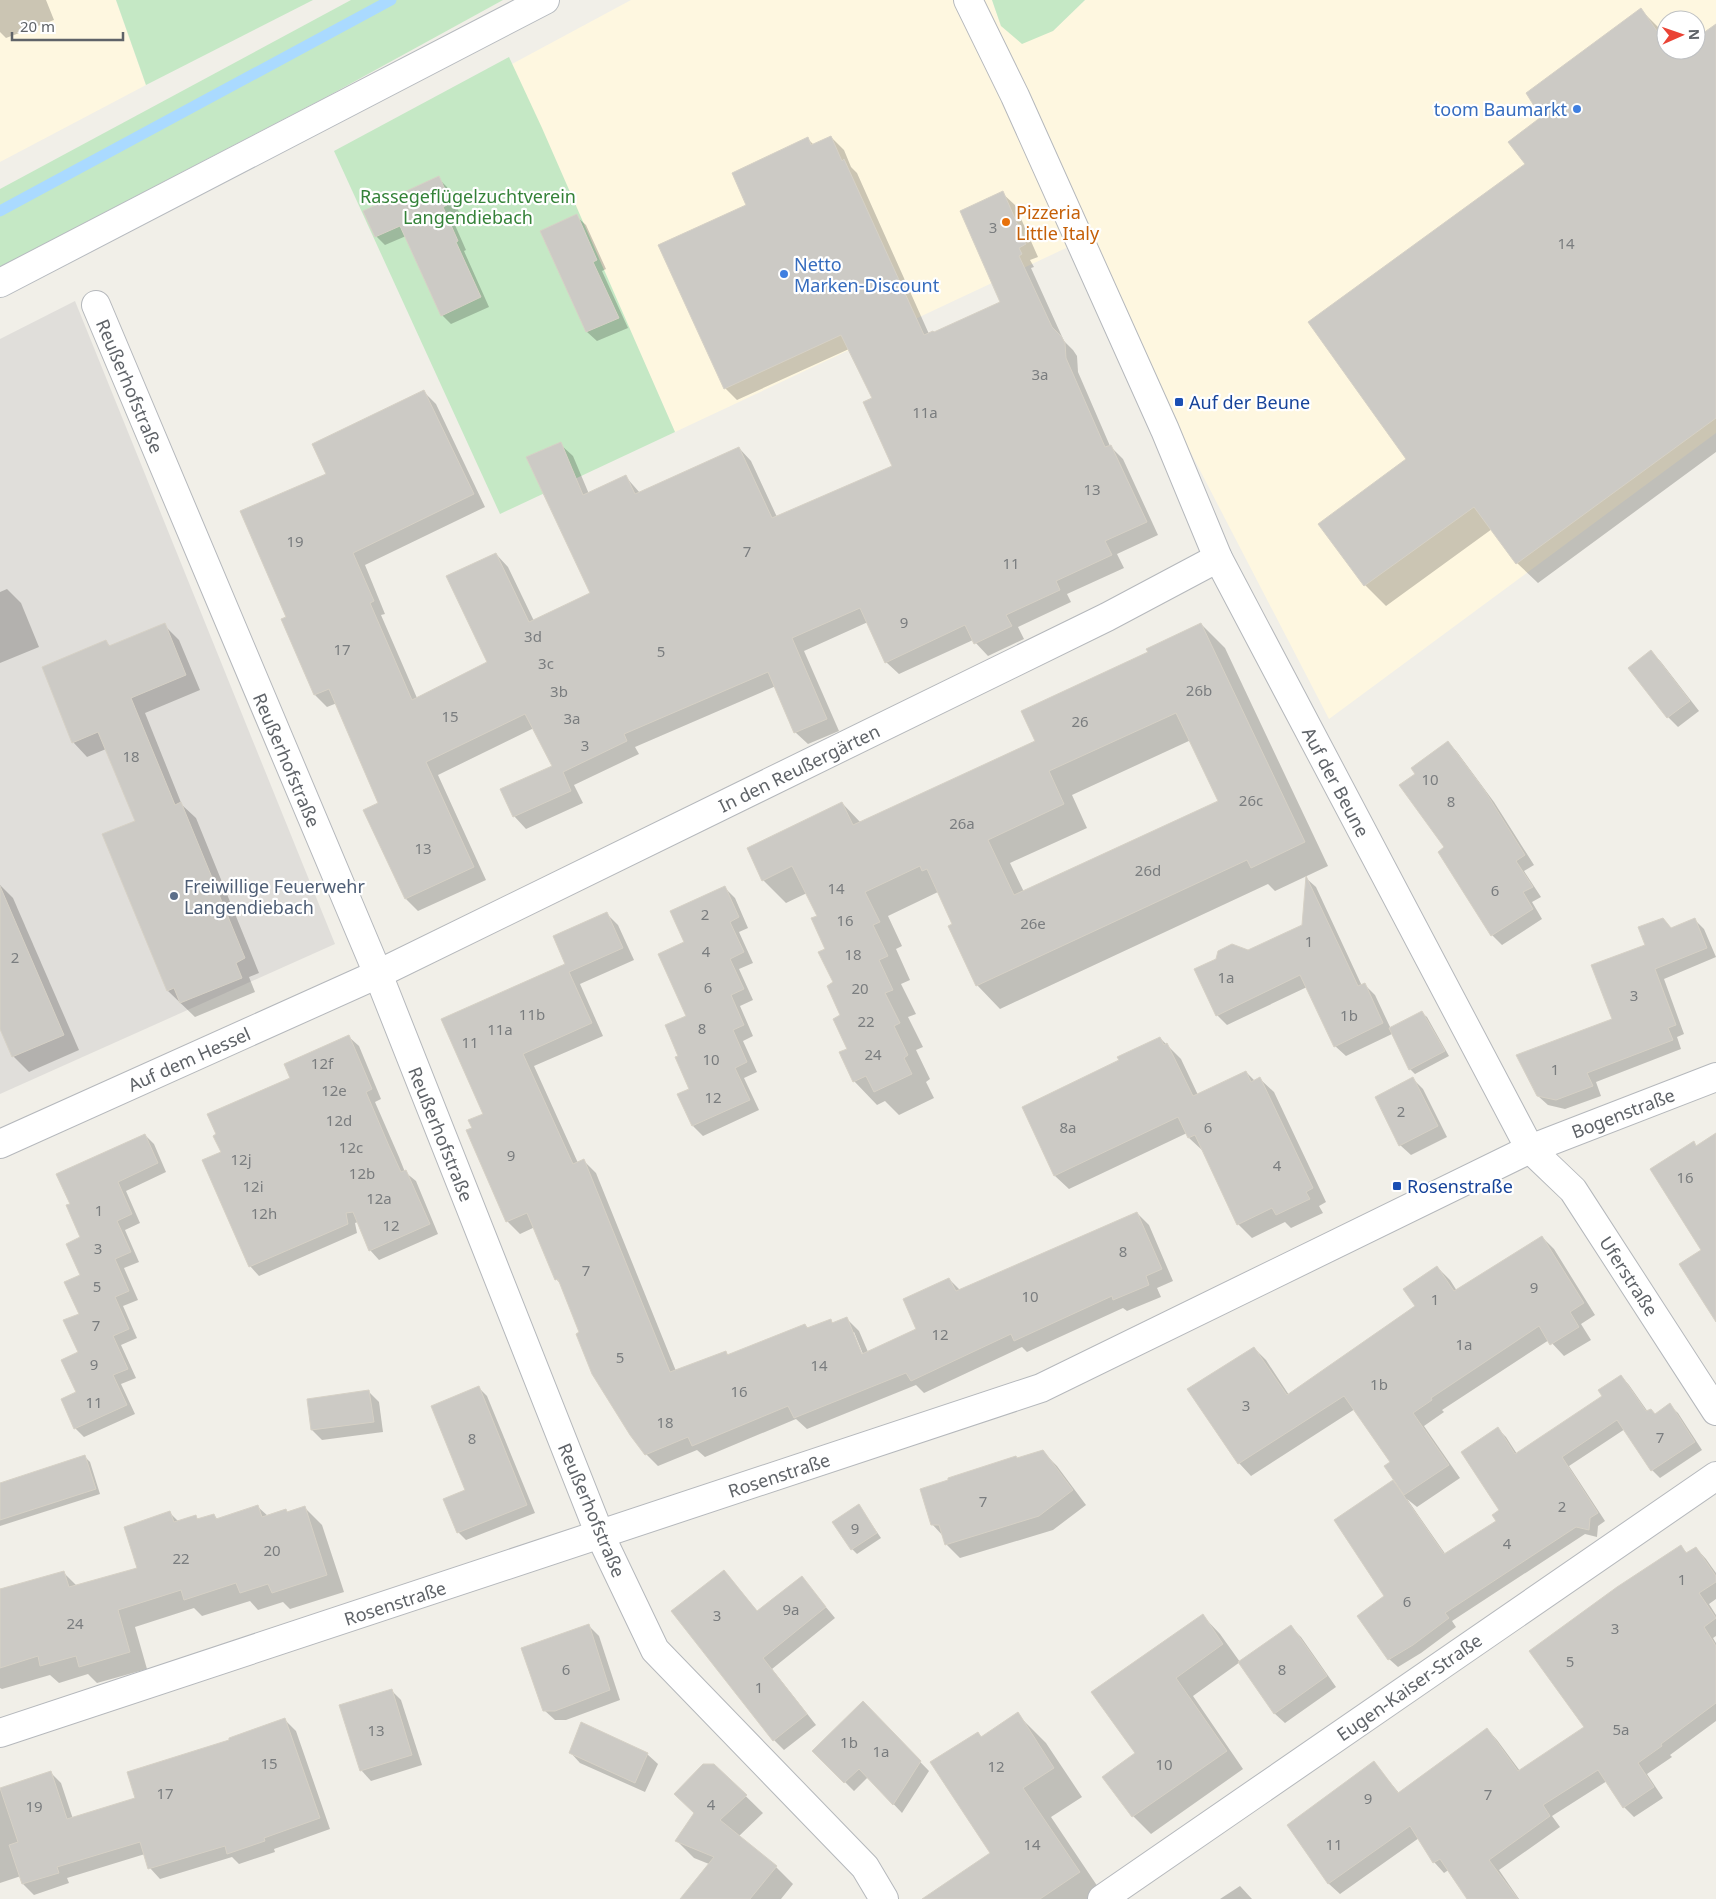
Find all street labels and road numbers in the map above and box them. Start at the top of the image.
street label: Reußerhofstraße [91,315,169,457]
street label: Reußerhofstraße [248,689,326,831]
street label: In den Reußergärten [714,719,884,817]
street label: Auf der Beune [1297,723,1375,841]
street label: Auf dem Hessel [124,1021,254,1097]
street label: Reußerhofstraße [403,1063,479,1205]
street label: Bogenstraße [1568,1082,1678,1144]
street label: Uferstraße [1594,1231,1664,1321]
street label: Reußerhofstraße [553,1439,631,1581]
street label: Rosenstraße [725,1447,833,1503]
street label: Rosenstraße [341,1575,449,1631]
street label: Eugen-Kaiser-Straße [1332,1628,1486,1746]

